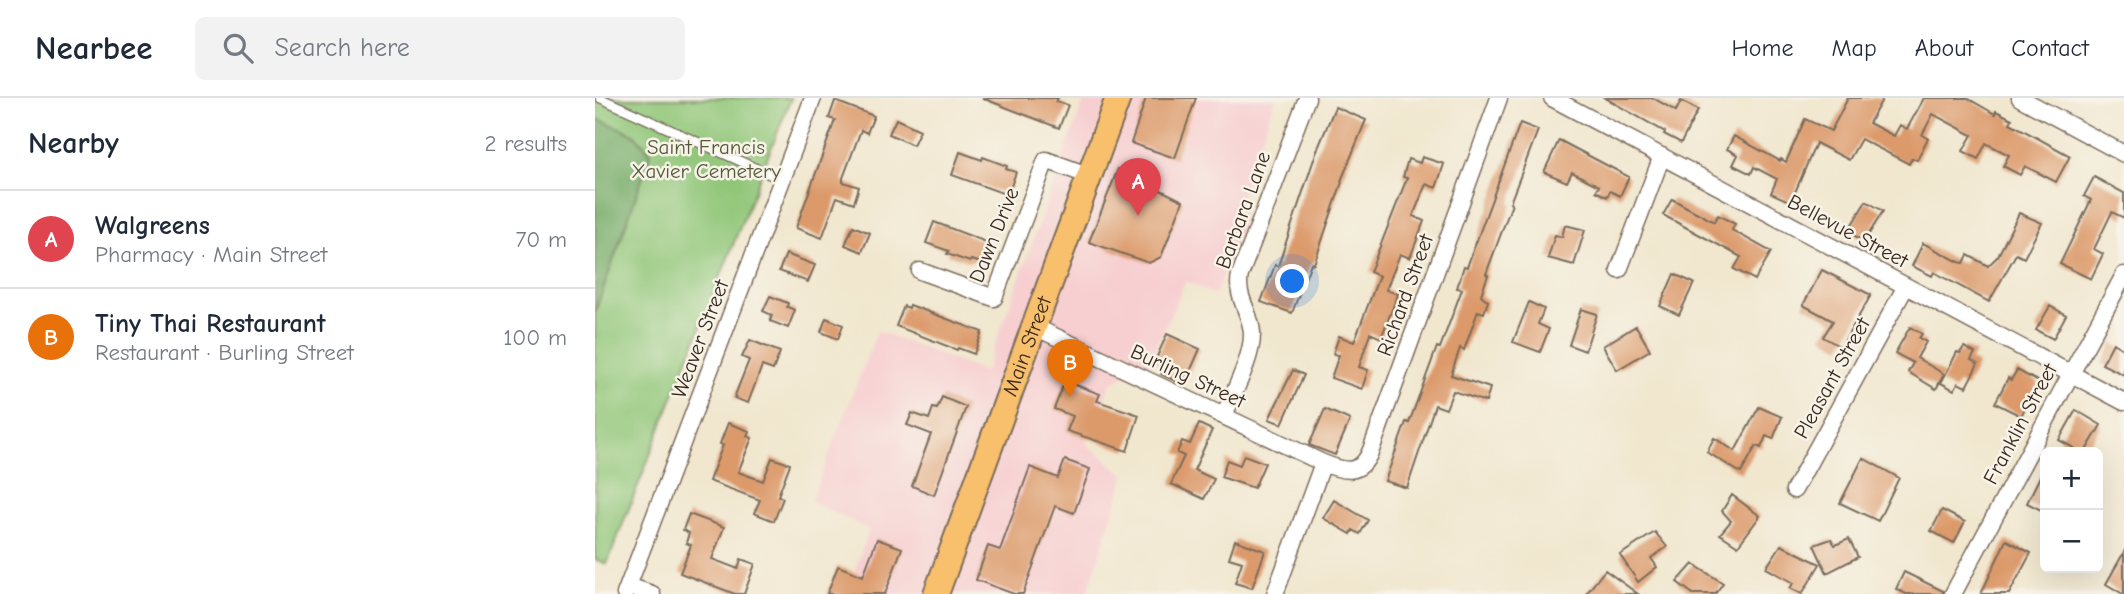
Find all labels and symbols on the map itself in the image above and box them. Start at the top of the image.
park label: Saint Francis Xavier Cemetery [631,135,781,183]
street label: Barbara Lane [1211,148,1275,272]
pin: A [1115,158,1161,216]
street label: Dawn Drive [964,184,1024,286]
street label: Bellevue Street [1784,189,1913,273]
street label: Richard Street [1372,230,1438,359]
your location [1275,264,1309,298]
street label: Weaver Street [666,275,734,402]
street label: Main Street [998,292,1057,399]
street label: Pleasant Street [1789,313,1876,443]
pin: B [1047,339,1093,397]
street label: Burling Street [1127,339,1250,413]
street label: Franklin Street [1978,359,2062,488]

